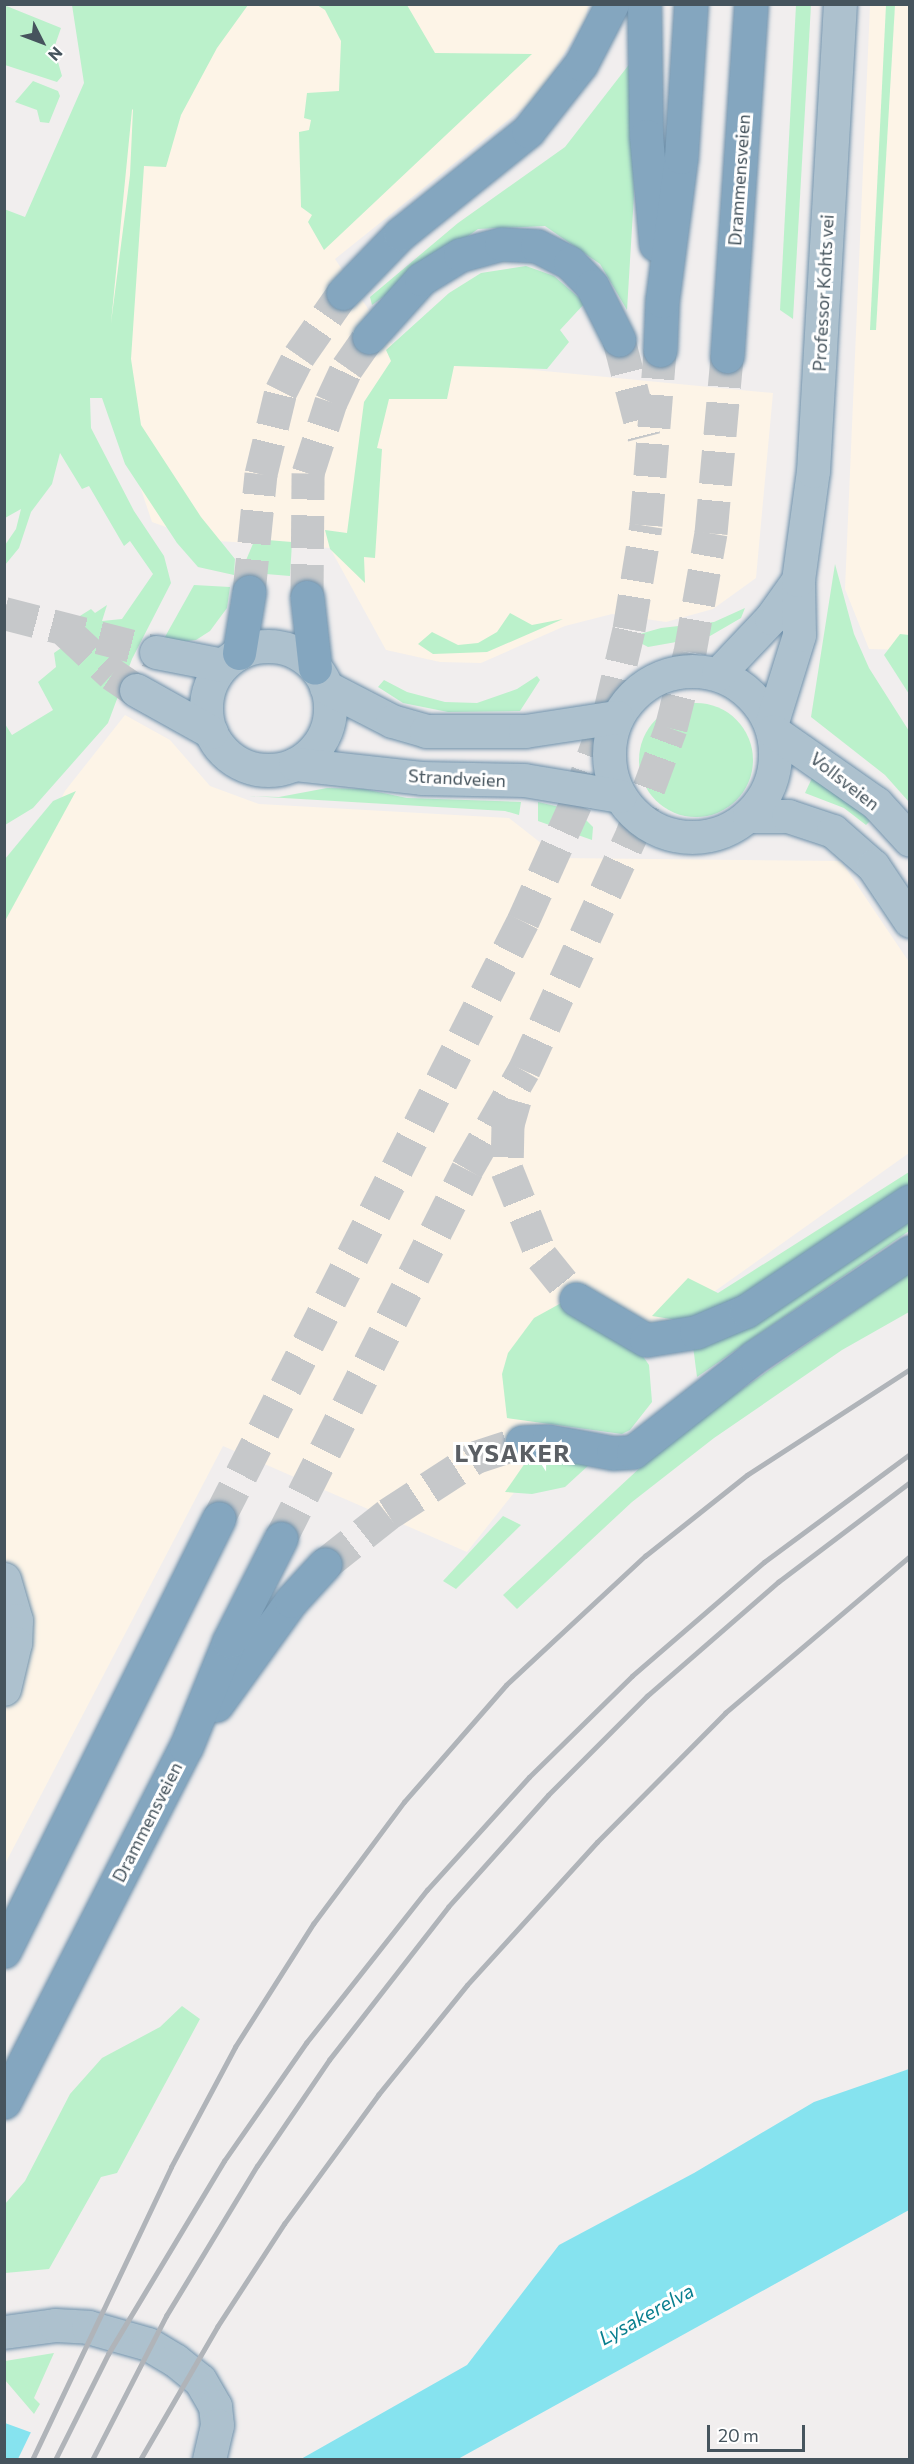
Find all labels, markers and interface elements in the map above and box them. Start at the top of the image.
north arrow [12,12,72,72]
text: N [45,44,67,65]
street label: Drammensveien [724,114,754,246]
street label: Professor Kohts vei [808,214,838,372]
street label: Vollsveien [806,747,884,815]
street label: Strandveien [408,765,506,791]
district label: LYSAKER [455,1439,571,1467]
street label: Drammensveien [107,1758,187,1886]
water label: Lysakerelva [594,2278,698,2350]
scale bar [710,2413,808,2451]
text: 20 m [718,2424,759,2446]

